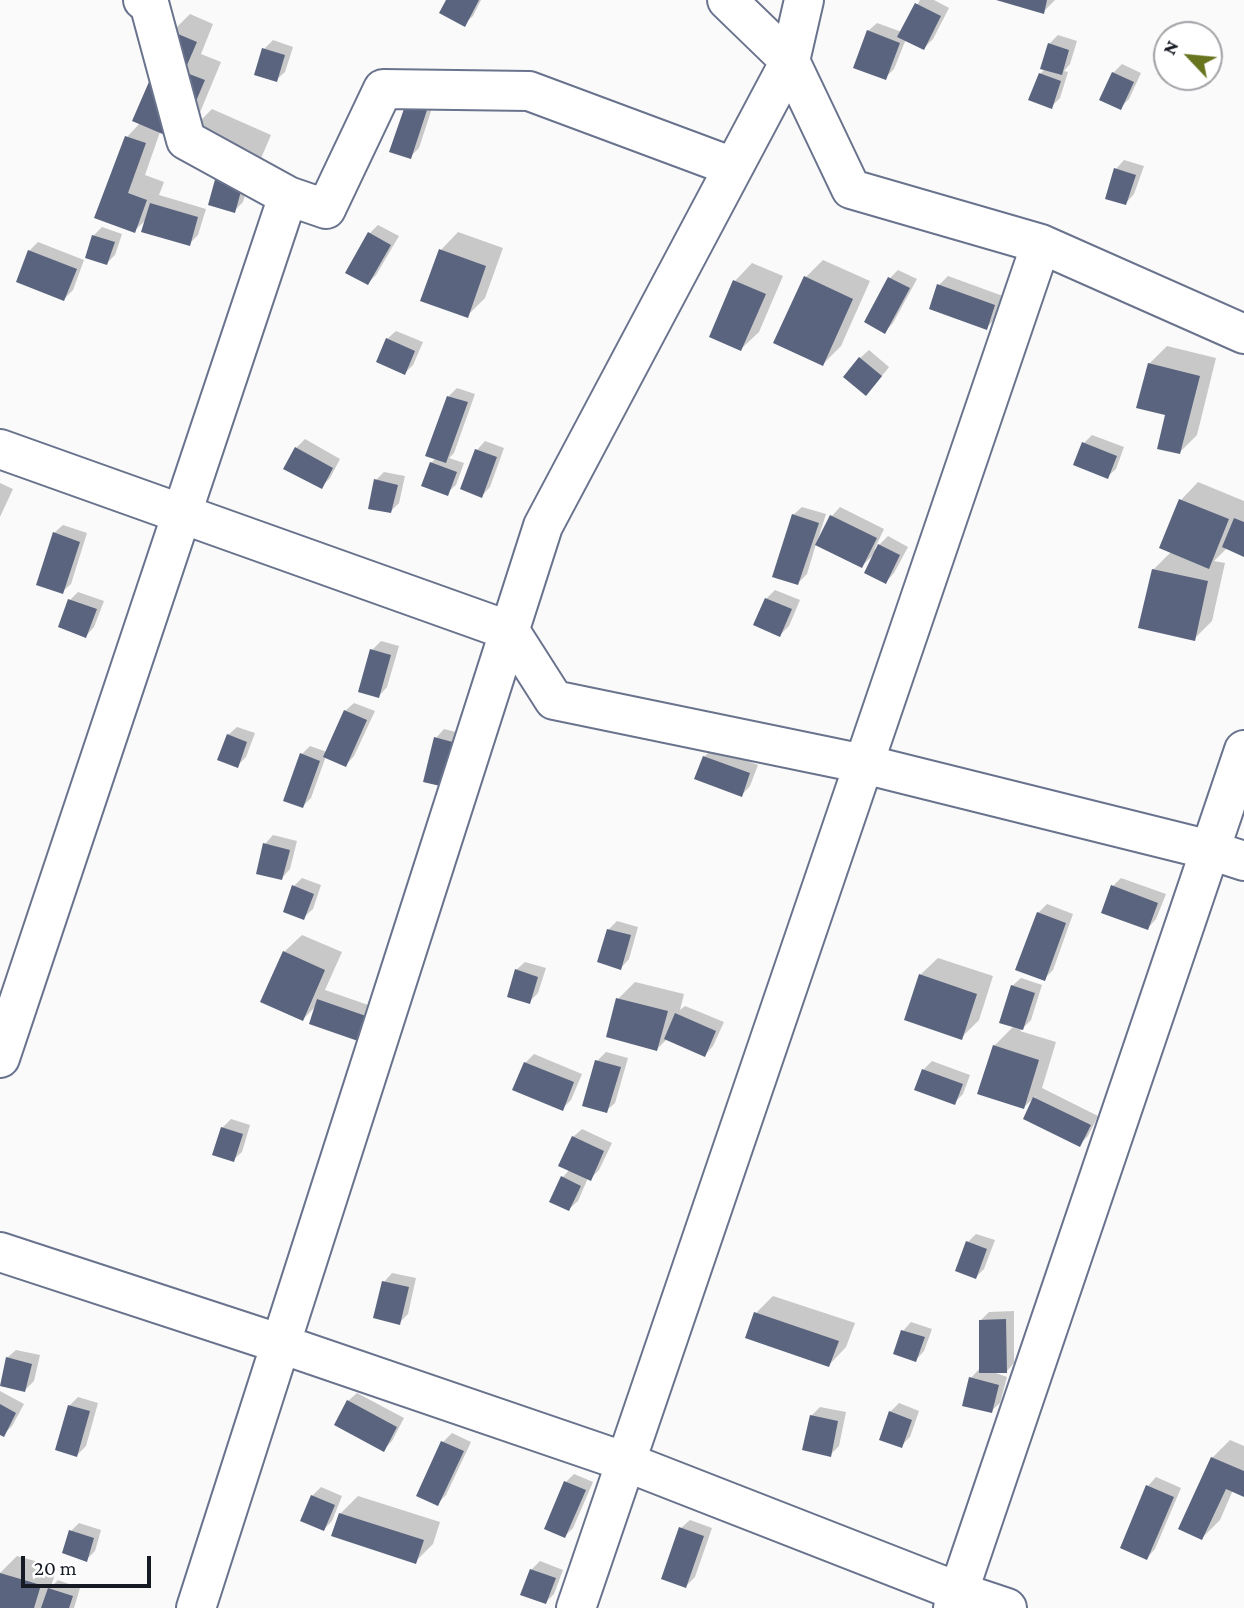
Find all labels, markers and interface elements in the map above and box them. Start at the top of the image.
north arrow [1153,21,1223,91]
text: N [1158,37,1183,58]
scale bar [24,1542,154,1586]
text: 20 m [34,1556,77,1580]

